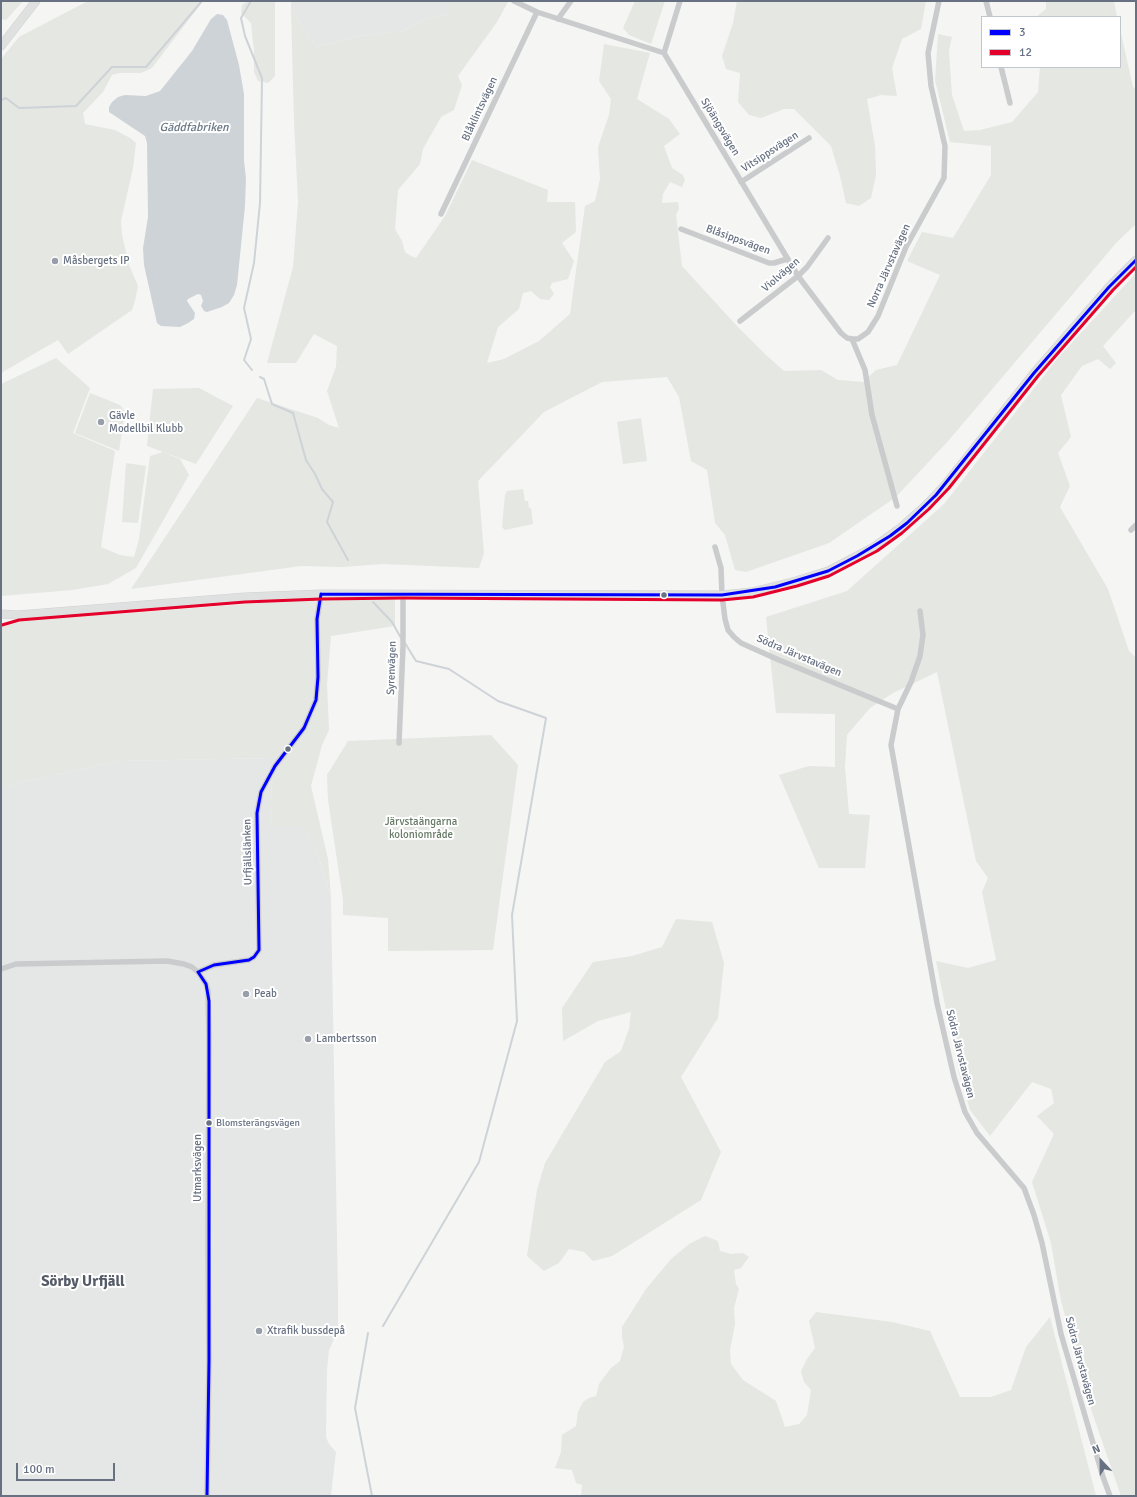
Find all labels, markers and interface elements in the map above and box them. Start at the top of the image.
legend [981,16,1121,68]
text: 3 [1019,25,1025,40]
text: 12 [1019,45,1032,60]
street label: Blåklintsvägen [459,75,501,143]
street label: Sjöängsvägen [698,96,742,158]
water label: Gäddfabriken [159,121,229,135]
street label: Vitsippsvägen [739,129,801,175]
street label: Blåsippsvägen [704,222,772,258]
street label: Norra Järvstavägen [865,222,913,310]
place label: Måsbergets IP [63,254,129,268]
street label: Violvägen [759,255,803,295]
marker: Måsbergets IP [50,256,60,266]
place label: Gävle Modellbil Klubb [109,409,183,435]
marker: Gävle Modellbil Klubb [96,417,106,427]
unlabelled marker [659,590,669,600]
street label: Södra Järvstavägen [754,632,844,680]
street label: Syrenvägen [384,641,400,695]
unlabelled marker [283,744,293,754]
park label: Järvstaängarna koloniområde [385,815,457,841]
street label: Urfjällslänken [241,819,255,885]
place label: Peab [254,987,277,1001]
marker: Peab [241,989,251,999]
street label: Södra Järvstavägen [943,1008,977,1100]
place label: Lambertsson [316,1032,377,1046]
marker: Lambertsson [303,1034,313,1044]
place label: Blomsterängsvägen [216,1117,300,1129]
marker: Blomsterängsvägen [204,1118,214,1128]
street label: Utmarksvägen [191,1134,205,1202]
district label: Sörby Urfjäll [41,1273,125,1291]
street label: Södra Järvstavägen [1062,1315,1098,1407]
place label: Xtrafik bussdepå [267,1324,345,1338]
marker: Xtrafik bussdepå [254,1326,264,1336]
north arrow [1081,1441,1121,1481]
text: N [1090,1442,1102,1457]
scale bar [18,1455,117,1481]
text: 100 m [23,1462,55,1477]

